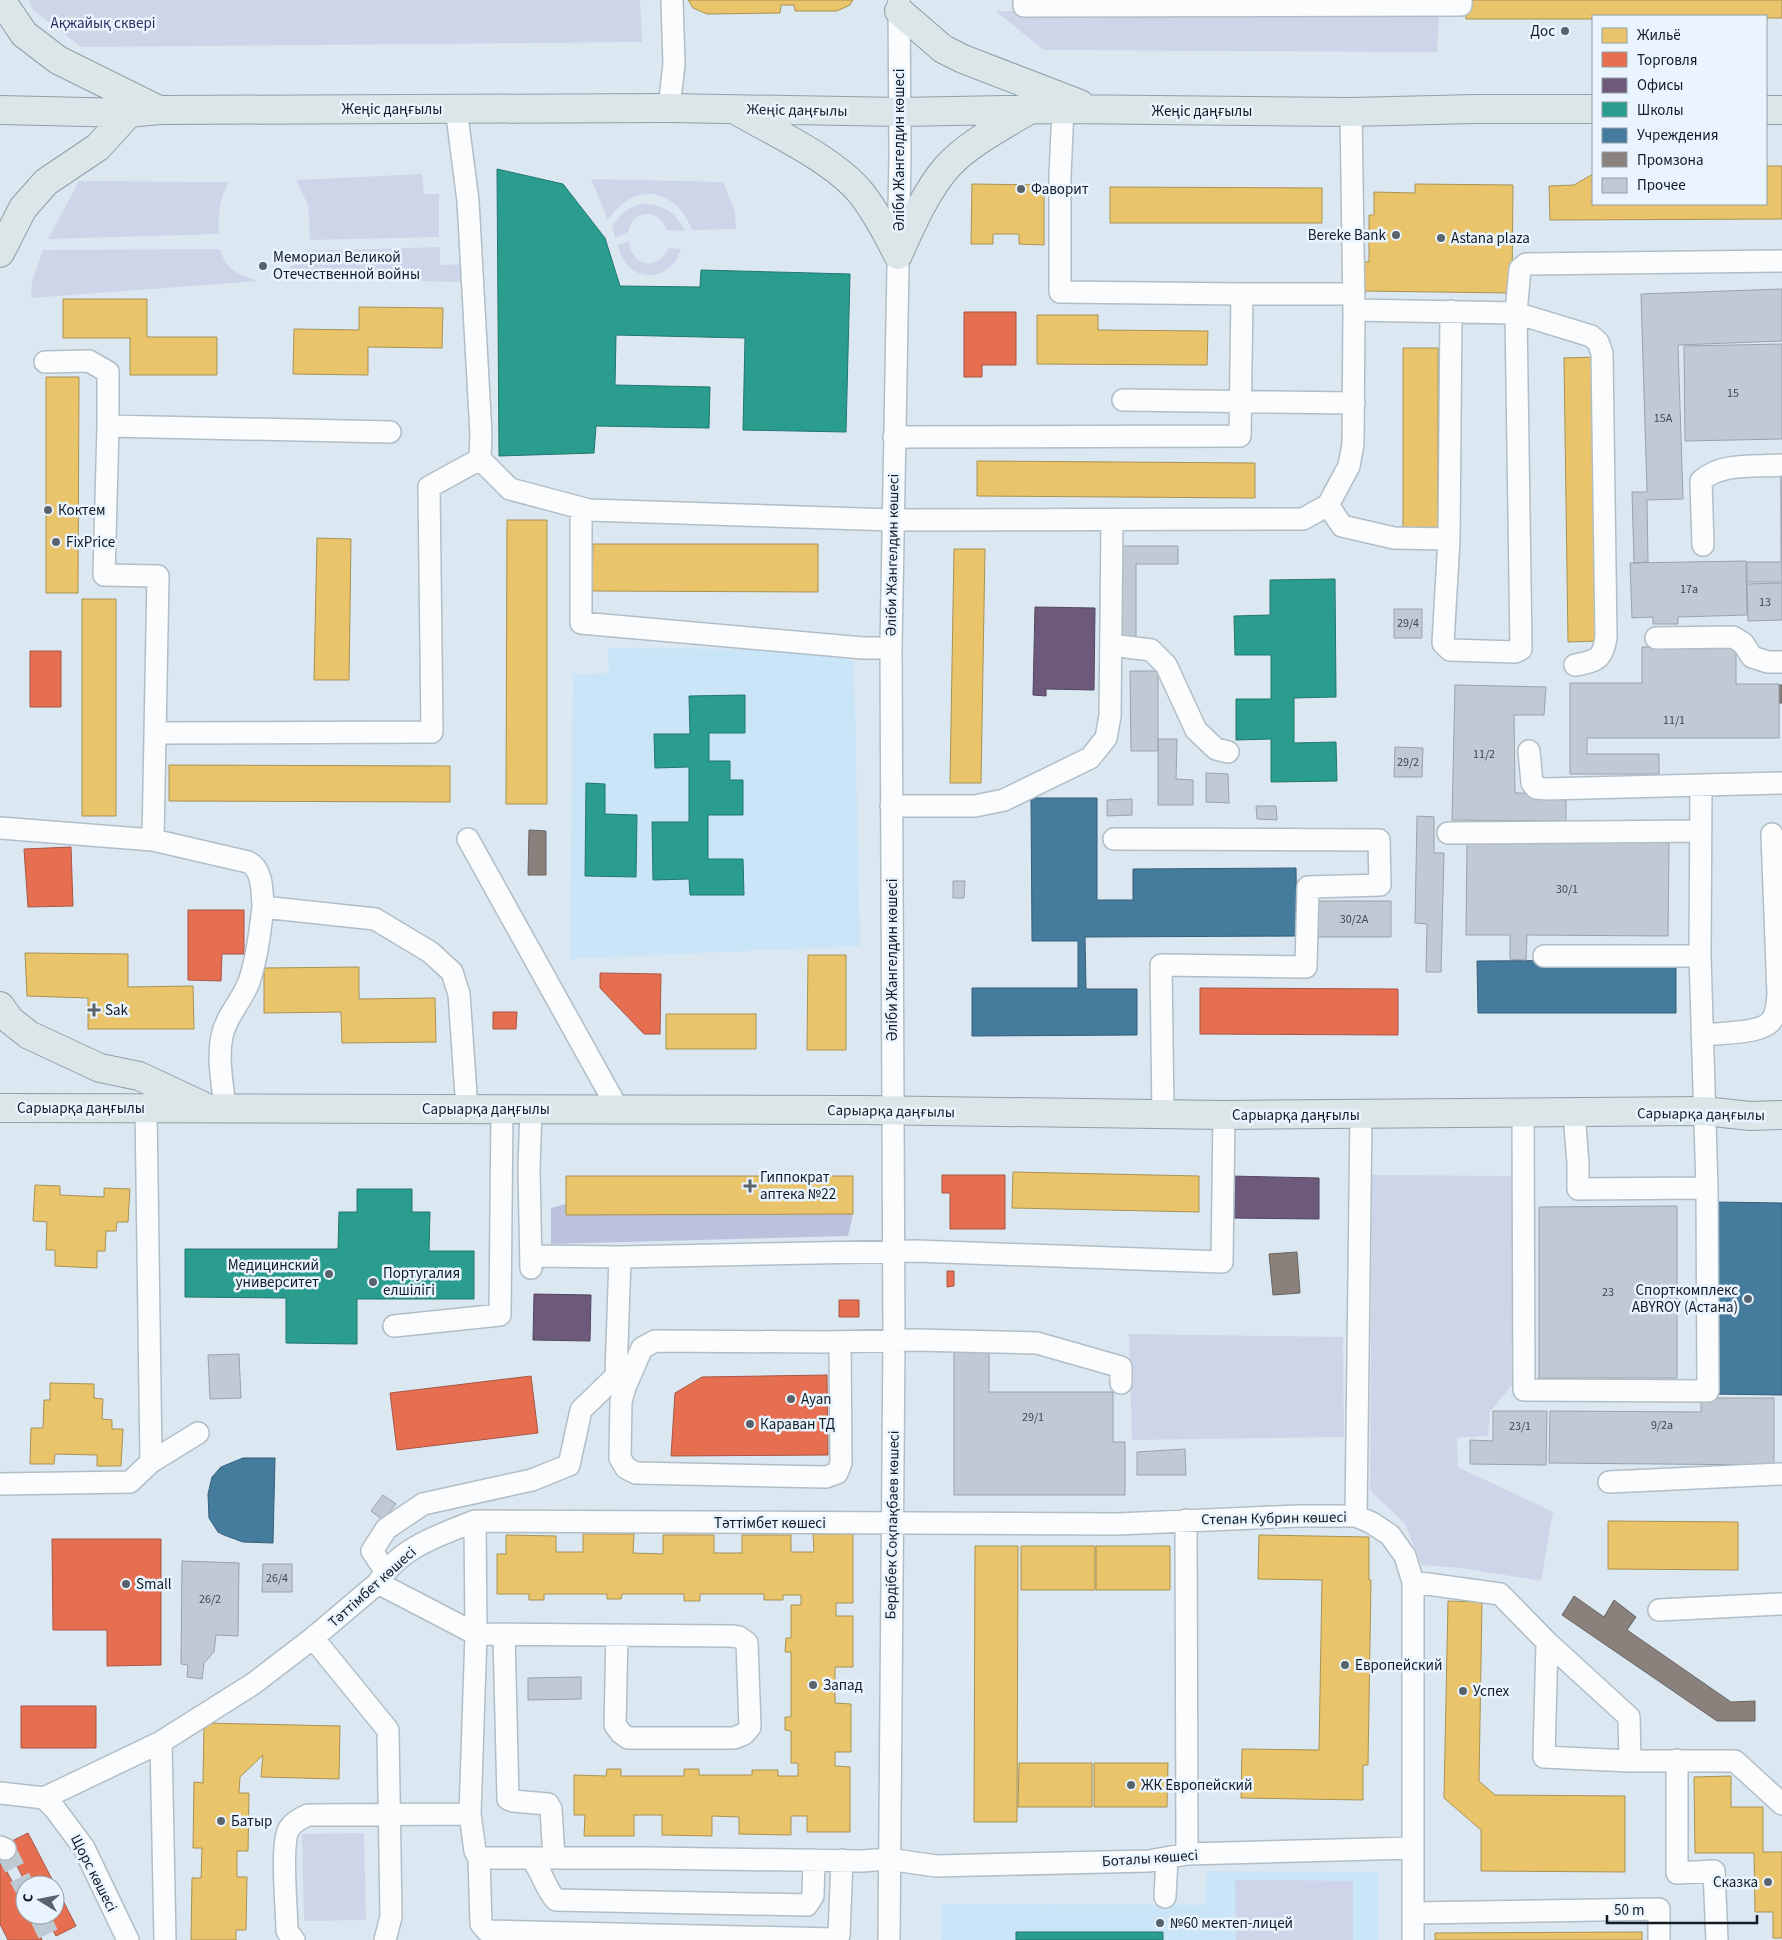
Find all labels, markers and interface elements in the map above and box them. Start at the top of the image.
park label: Ақжайық сквері [51,13,155,34]
legend [1592,15,1767,205]
place label: Дос [1530,21,1555,42]
marker: Дос [1559,25,1571,37]
text: Жильё [1637,25,1681,46]
text: Торговля [1637,50,1697,71]
street label: Әліби Жангелдин көшесі [889,69,910,231]
text: Офисы [1637,75,1683,96]
street label: Жеңіс даңғылы [342,99,442,120]
street label: Жеңіс даңғылы [746,99,848,122]
text: Школы [1637,100,1684,121]
street label: Жеңіс даңғылы [1152,101,1252,122]
text: Учреждения [1637,125,1718,146]
text: Промзона [1637,150,1704,171]
text: Прочее [1637,175,1686,196]
place label: Фаворит [1031,179,1089,200]
marker: Фаворит [1015,183,1027,195]
place label: Bereke Bank [1308,225,1387,246]
place label: Astana plaza [1451,228,1530,249]
marker: Bereke Bank [1390,229,1402,241]
marker: Astana plaza [1435,232,1447,244]
place label: Мемориал Великой Отечественной войны [273,247,420,285]
marker: Мемориал Великой Отечественной войны [257,260,269,272]
house number: 15 [1727,385,1739,402]
house number: 15А [1654,410,1673,427]
street label: Әліби Жангелдин көшесі [881,473,904,637]
place label: Коктем [58,500,106,521]
marker: Коктем [42,504,54,516]
place label: FixPrice [66,532,115,553]
marker: FixPrice [50,536,62,548]
house number: 17а [1680,581,1698,598]
house number: 13 [1759,594,1771,611]
house number: 29/4 [1397,615,1419,632]
house number: 11/1 [1663,712,1685,729]
house number: 11/2 [1473,746,1495,763]
house number: 29/2 [1397,754,1419,771]
street label: Әліби Жангелдин көшесі [882,879,903,1041]
house number: 30/1 [1556,881,1578,898]
house number: 30/2А [1340,911,1369,928]
place label: Sak [105,1000,129,1021]
marker: Sak [87,1003,101,1017]
street label: Сарыарқа даңғылы [17,1098,145,1119]
street label: Сарыарқа даңғылы [422,1099,550,1120]
street label: Сарыарқа даңғылы [827,1100,955,1123]
street label: Сарыарқа даңғылы [1637,1103,1765,1126]
street label: Сарыарқа даңғылы [1232,1105,1360,1126]
place label: Гиппократ аптека №22 [760,1167,836,1205]
marker: Гиппократ аптека №22 [744,1180,756,1192]
place label: Медицинский университет [228,1255,319,1293]
place label: Португалия елшілігі [383,1263,460,1301]
marker: Медицинский университет [323,1268,335,1280]
marker: Португалия елшілігі [367,1276,379,1288]
place label: Спорткомплекс ABYROY (Астана) [1632,1280,1738,1318]
house number: 23 [1602,1284,1614,1301]
marker: Спорткомплекс ABYROY (Астана) [1742,1293,1754,1305]
place label: Ayan [801,1389,832,1410]
marker: Ayan [785,1393,797,1405]
house number: 29/1 [1022,1409,1044,1426]
place label: Караван ТД [760,1414,836,1435]
house number: 9/2а [1651,1417,1673,1434]
marker: Караван ТД [744,1418,756,1430]
house number: 23/1 [1509,1418,1531,1435]
street label: Бердібек Соқпақбаев көшесі [880,1430,905,1620]
street label: Степан Кубрин көшесі [1201,1507,1347,1530]
street label: Тәттімбет көшесі [714,1513,826,1534]
street label: Тәттімбет көшесі [324,1542,421,1633]
house number: 26/4 [266,1570,288,1587]
place label: Small [136,1574,172,1595]
marker: Small [120,1578,132,1590]
house number: 26/2 [199,1591,221,1608]
place label: Европейский [1355,1655,1442,1676]
marker: Европейский [1339,1659,1351,1671]
place label: Запад [823,1675,863,1696]
marker: Запад [807,1679,819,1691]
place label: Успех [1473,1681,1510,1702]
marker: Успех [1457,1685,1469,1697]
place label: ЖК Европейский [1141,1775,1253,1796]
marker: ЖК Европейский [1125,1779,1137,1791]
place label: Батыр [231,1811,272,1832]
marker: Батыр [215,1815,227,1827]
street label: Щорс көшесі [65,1831,122,1915]
street label: Боталы көшесі [1101,1845,1199,1872]
place label: Сказка [1713,1872,1758,1893]
north arrow [15,1875,65,1925]
marker: Сказка [1762,1876,1774,1888]
text: С [18,1892,39,1904]
scale bar [1607,1892,1757,1924]
text: 50 m [1614,1900,1644,1921]
place label: №60 мектеп-лицей [1170,1913,1293,1934]
marker: №60 мектеп-лицей [1154,1917,1166,1929]

